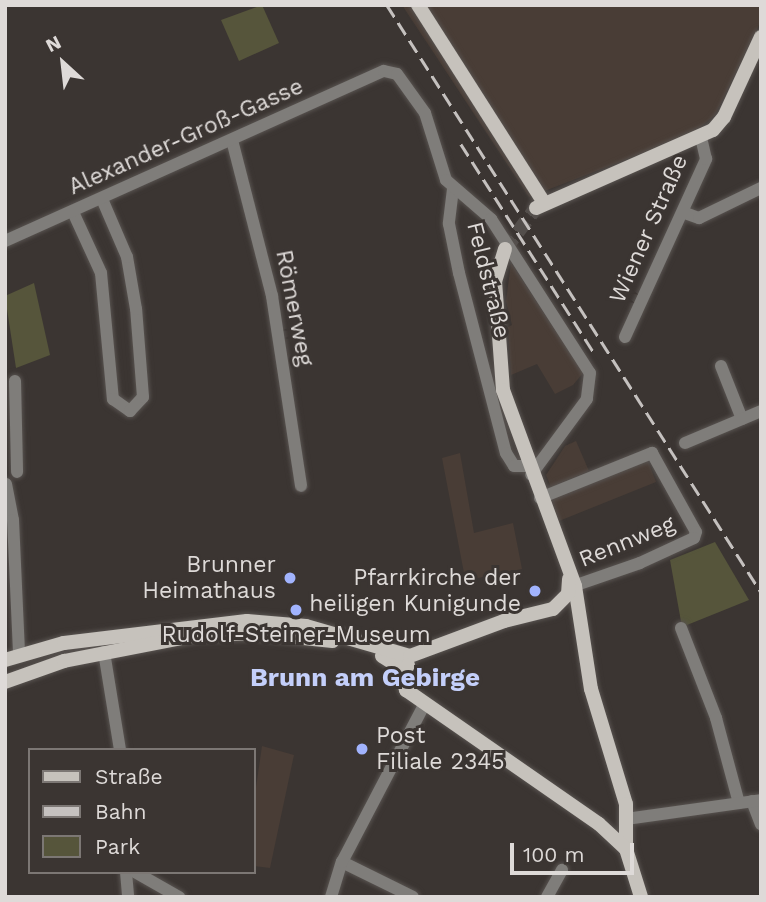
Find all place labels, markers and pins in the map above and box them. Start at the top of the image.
place label: Brunner Heimathaus [142,551,276,605]
place label: Pfarrkirche der heiligen Kunigunde [309,564,521,618]
marker: Brunner Heimathaus [282,570,298,586]
marker: Pfarrkirche der heiligen Kunigunde [527,583,543,599]
marker: Rudolf-Steiner-Museum [288,602,304,618]
place label: Rudolf-Steiner-Museum [161,621,431,649]
place label: Post Filiale 2345 [376,722,505,776]
marker: Post Filiale 2345 [354,741,370,757]

